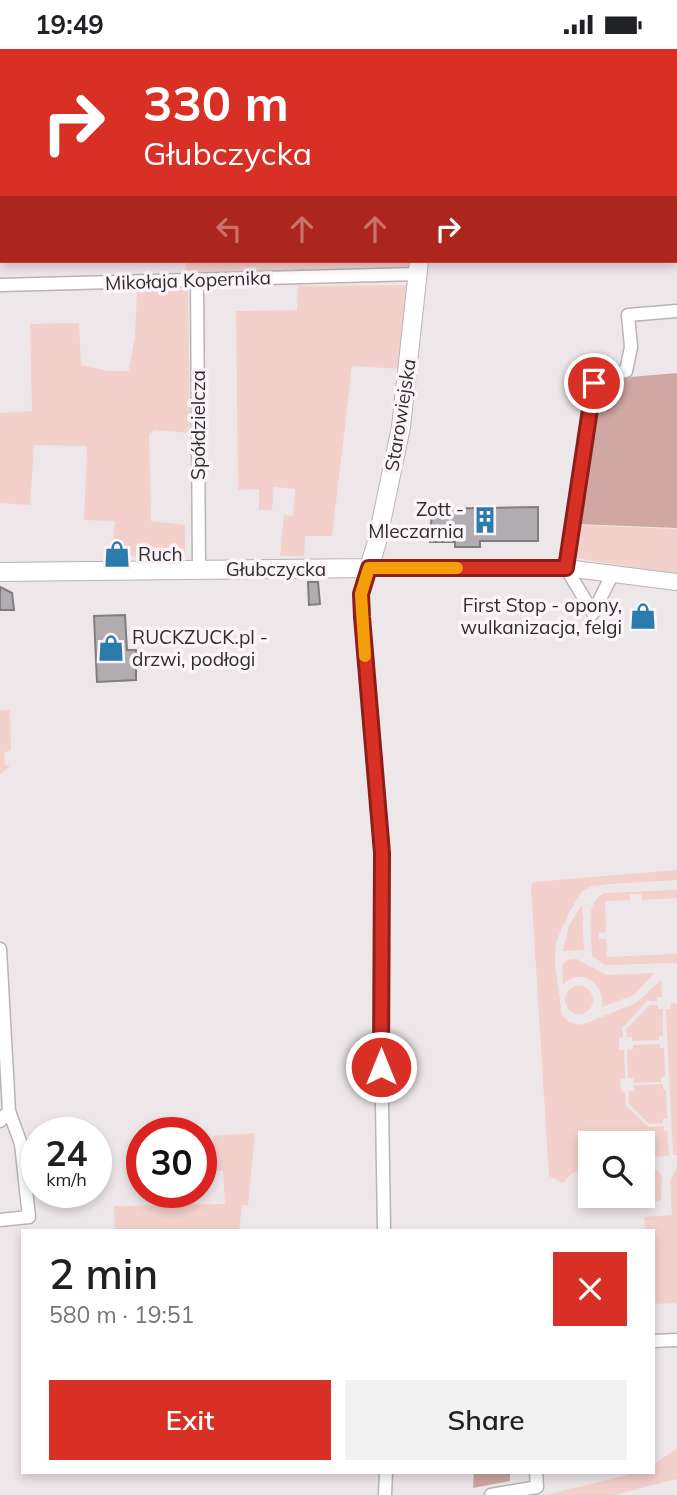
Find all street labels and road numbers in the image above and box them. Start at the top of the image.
street label: Mikołaja Kopernika [105,265,271,295]
street label: Starowiejska [379,357,421,473]
street label: Spółdzielcza [186,370,210,480]
street label: Głubczycka [226,557,326,581]

